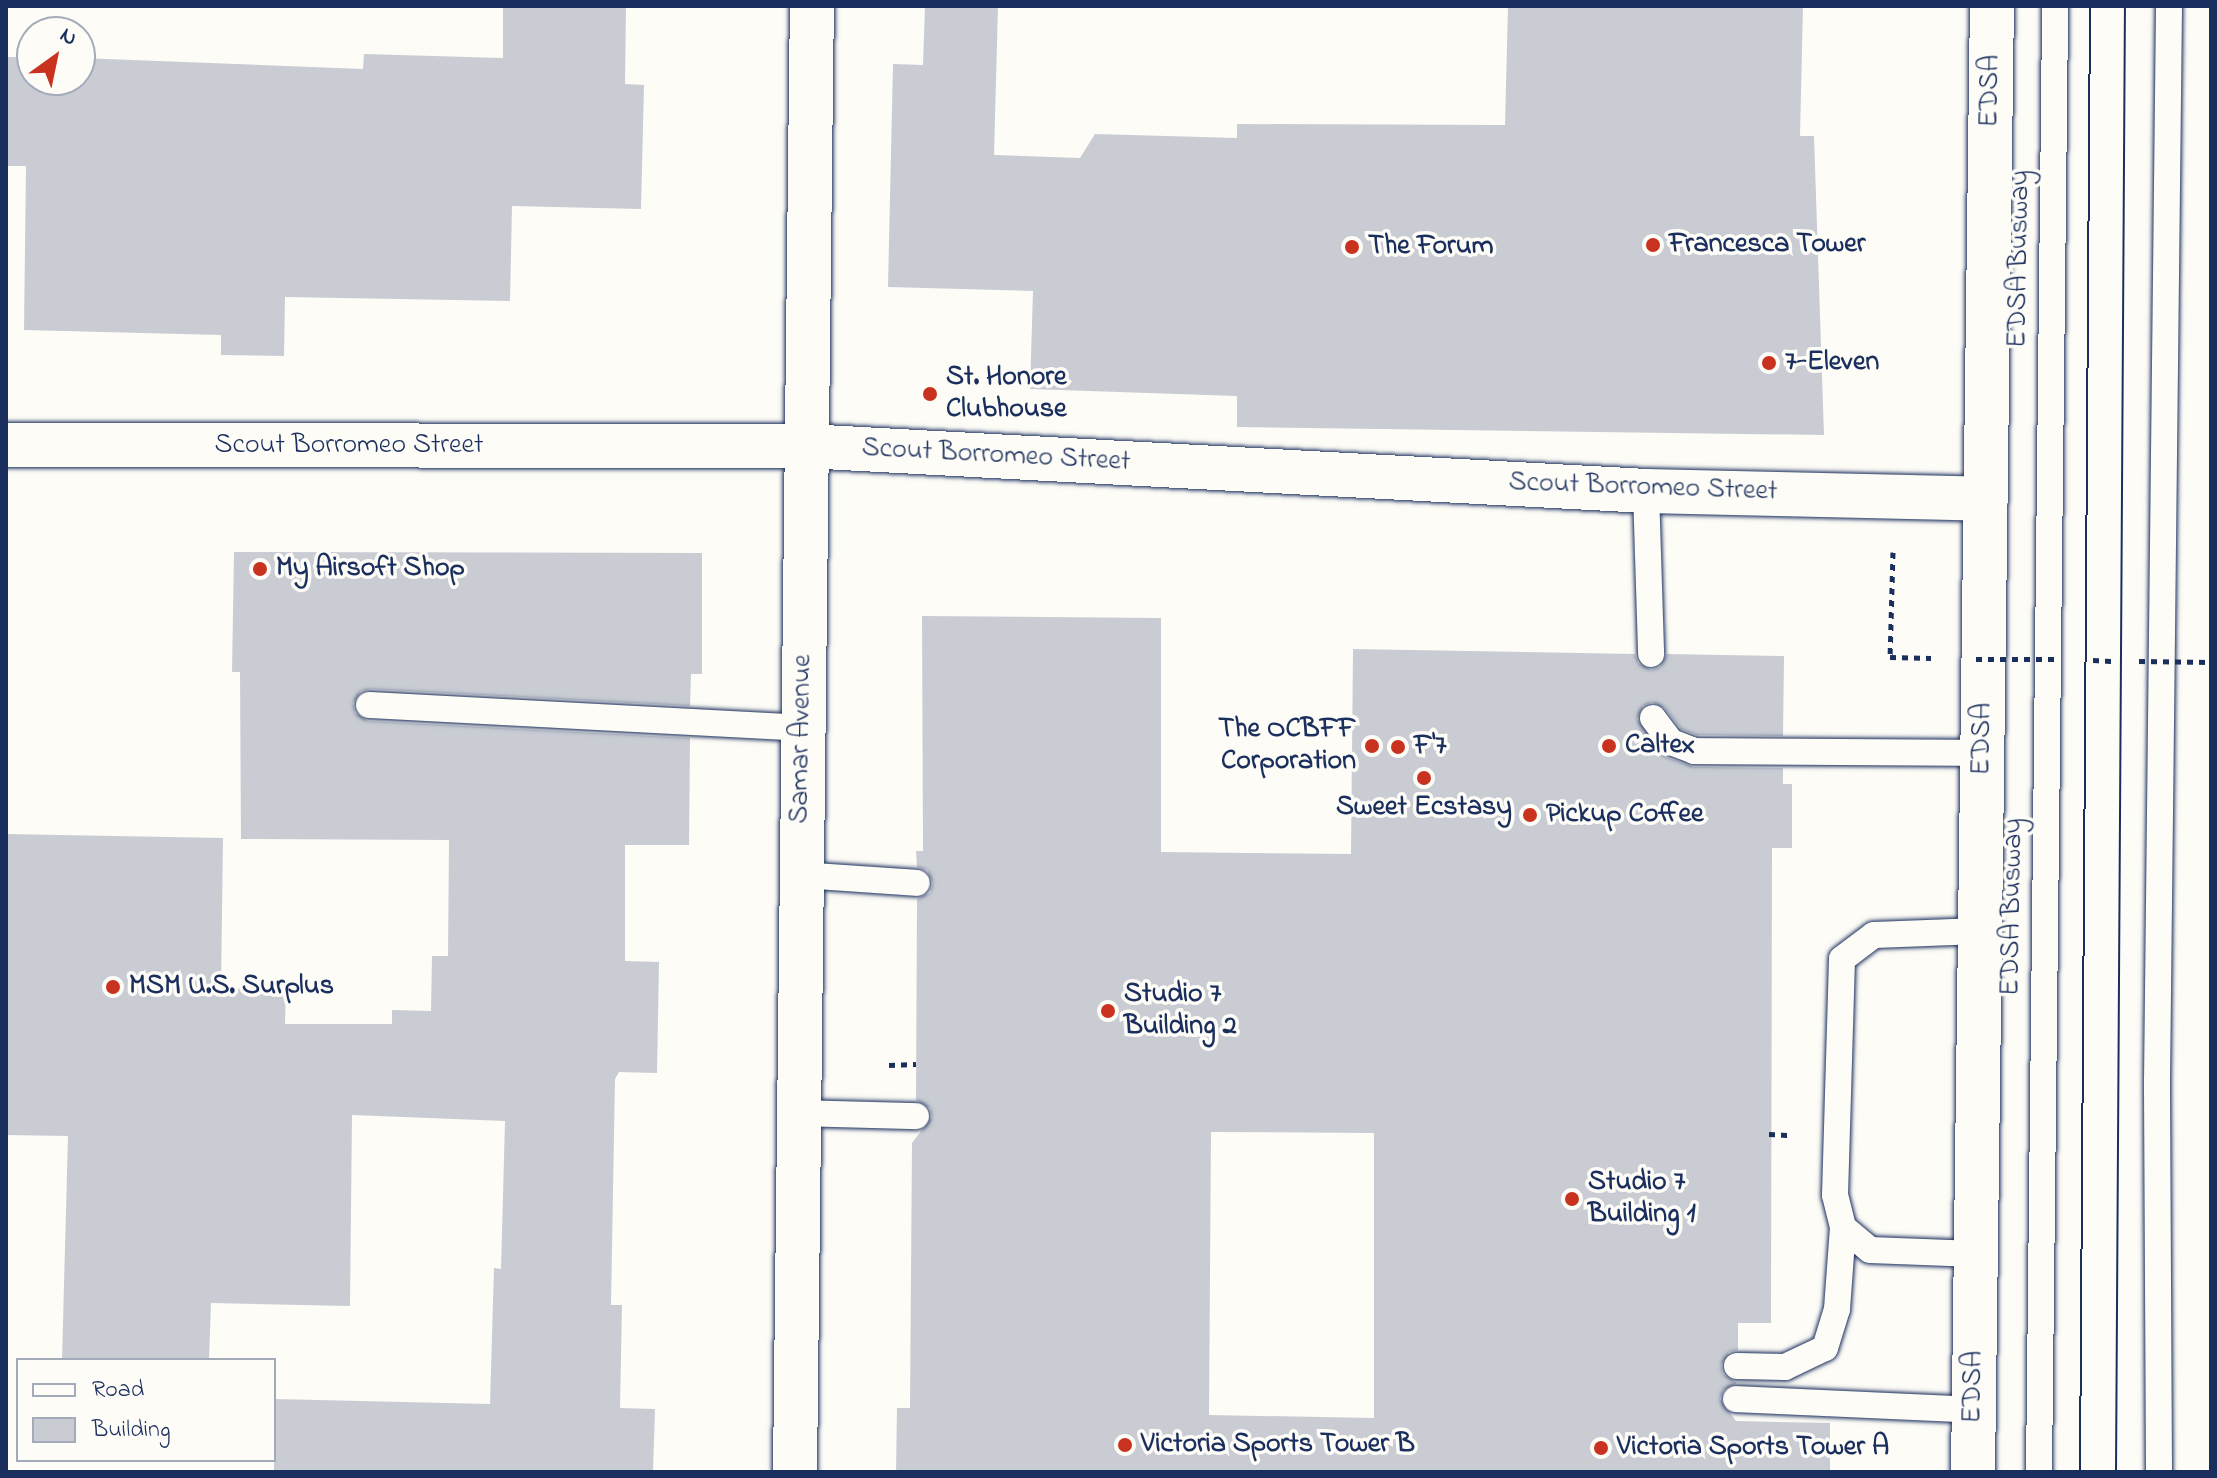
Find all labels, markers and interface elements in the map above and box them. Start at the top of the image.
north arrow [16,16,96,96]
text: N [53,20,83,55]
street label: EDSA [1974,54,2008,128]
street label: EDSA Busway [2002,170,2038,348]
place label: Francesca Tower [1669,228,1865,262]
place label: The Forum [1368,230,1493,264]
marker: Francesca Tower [1644,236,1662,254]
marker: The Forum [1343,238,1361,256]
place label: 7-Eleven [1785,346,1879,380]
marker: 7-Eleven [1760,354,1778,372]
place label: St. Honore Clubhouse [946,361,1067,427]
marker: St. Honore Clubhouse [921,385,939,403]
street label: Scout Borromeo Street [214,429,484,463]
street label: Scout Borromeo Street [861,432,1131,480]
street label: Scout Borromeo Street [1508,467,1778,509]
place label: My Airsoft Shop [276,552,465,586]
marker: My Airsoft Shop [251,560,269,578]
street label: Samar Avenue [784,654,820,824]
street label: EDSA [1966,702,2000,776]
place label: The OCBFF Corporation [1218,713,1356,779]
place label: Caltex [1625,729,1695,763]
place label: F'7 [1414,730,1447,764]
marker: The OCBFF Corporation [1363,737,1381,755]
marker: Caltex [1600,737,1618,755]
marker: F'7 [1389,738,1407,756]
marker: Sweet Ecstasy [1415,769,1433,787]
place label: Sweet Ecstasy [1336,791,1512,825]
place label: Pickup Coffee [1546,798,1704,832]
marker: Pickup Coffee [1521,806,1539,824]
street label: EDSA Busway [1995,818,2031,996]
place label: MSM U.S. Surplus [129,970,334,1004]
marker: MSM U.S. Surplus [104,978,122,996]
place label: Studio 7 Building 2 [1124,978,1237,1044]
marker: Studio 7 Building 2 [1099,1002,1117,1020]
place label: Studio 7 Building 1 [1588,1166,1696,1232]
marker: Studio 7 Building 1 [1563,1190,1581,1208]
street label: EDSA [1957,1350,1991,1424]
legend [16,1358,276,1462]
text: Road [92,1373,144,1408]
text: Building [92,1413,171,1448]
place label: Victoria Sports Tower B [1141,1428,1415,1462]
place label: Victoria Sports Tower A [1617,1431,1889,1465]
marker: Victoria Sports Tower B [1116,1436,1134,1454]
marker: Victoria Sports Tower A [1592,1439,1610,1457]

